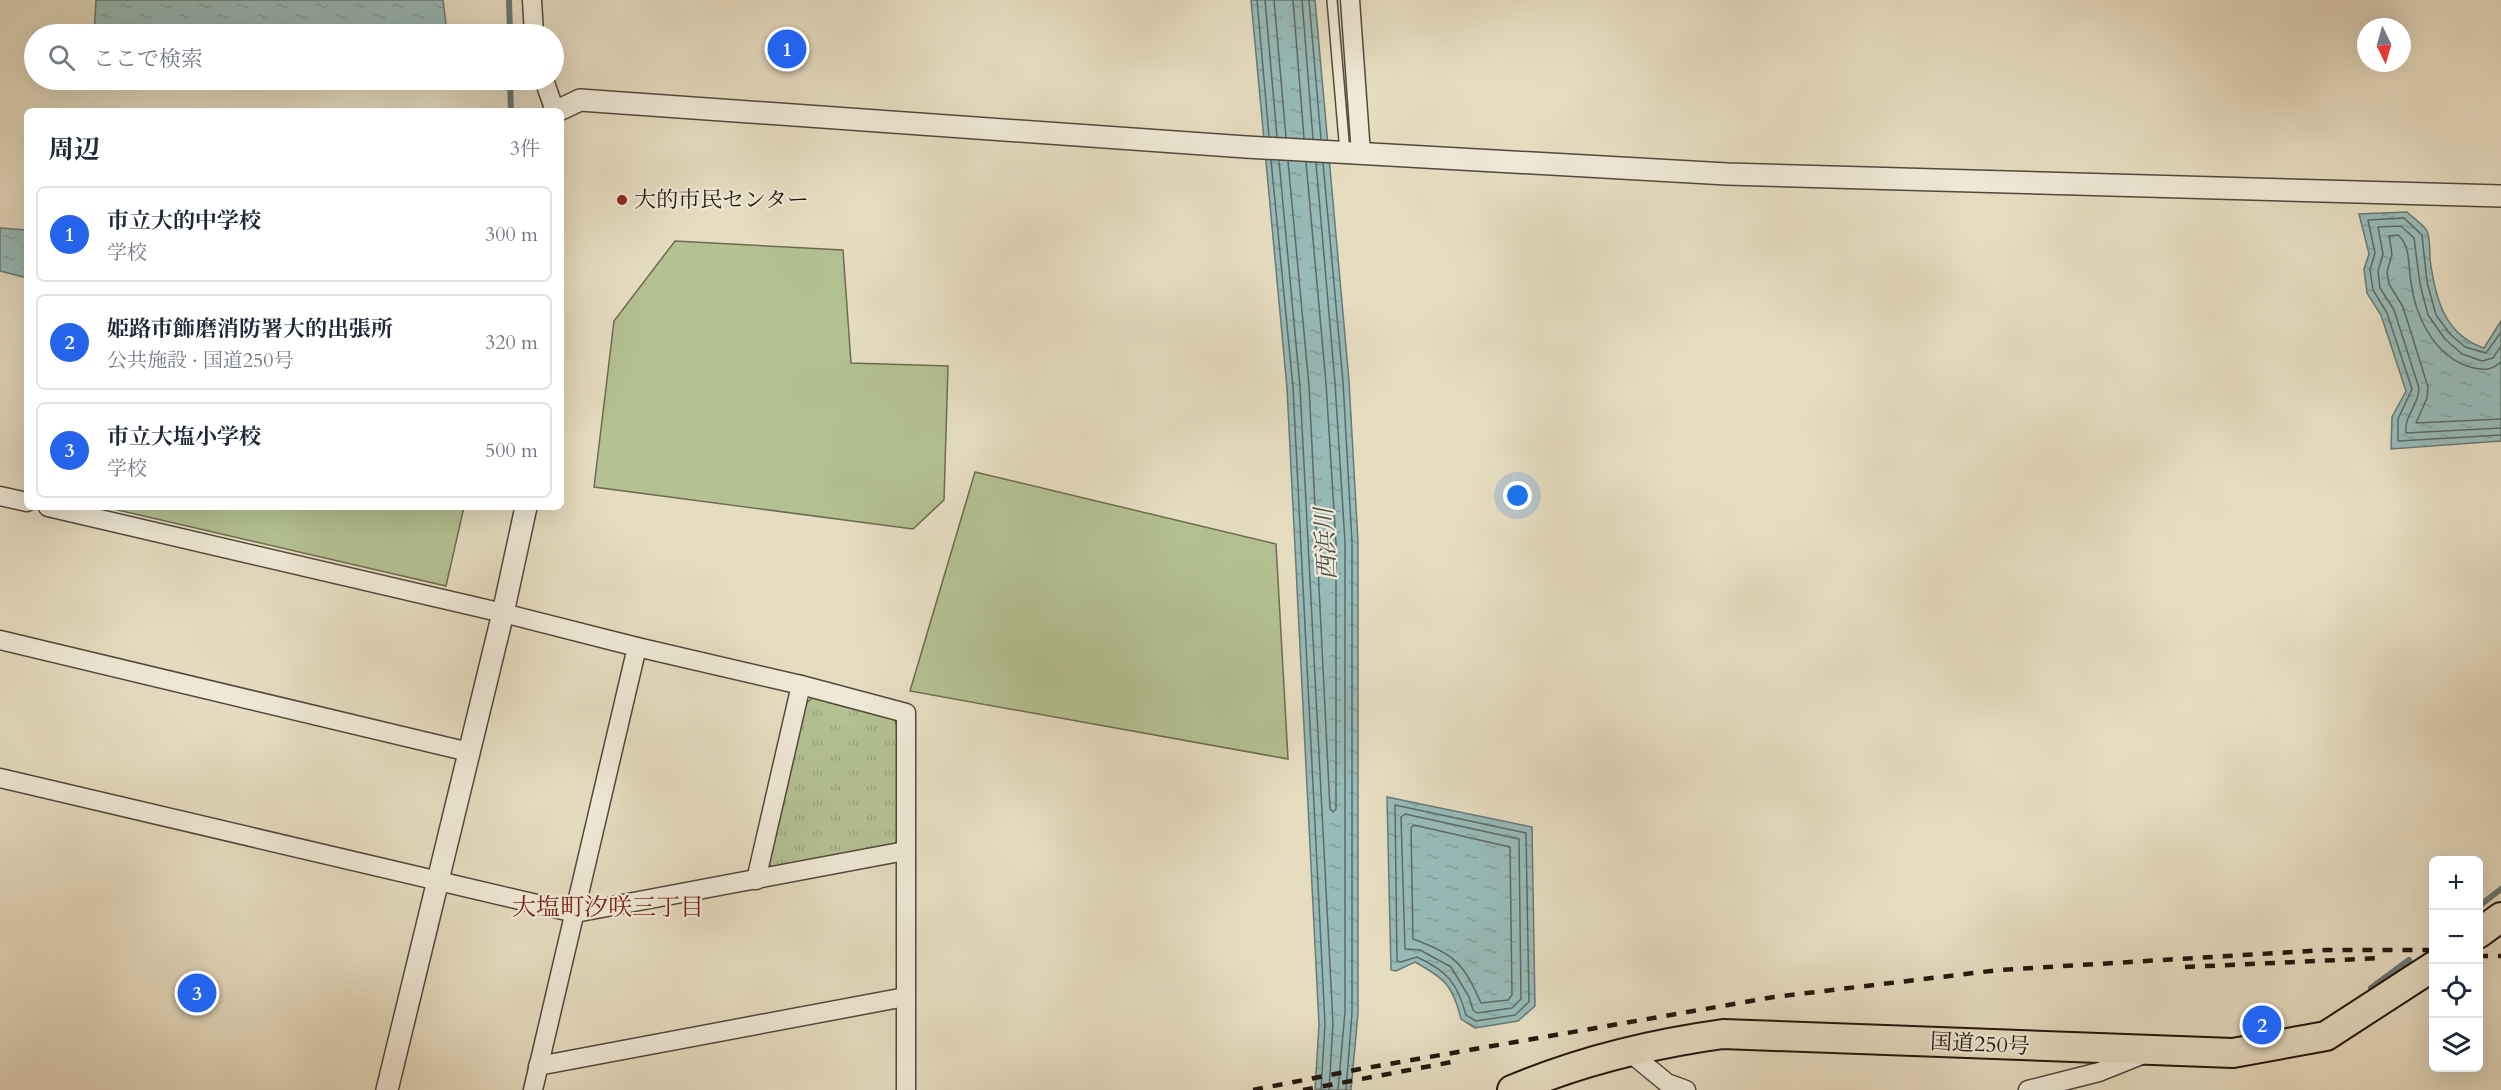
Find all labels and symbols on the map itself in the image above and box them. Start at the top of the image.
north arrow [2357,18,2411,72]
pin: 1 [768,26,806,72]
place label: 大的市民センター [634,185,809,215]
marker: 大的市民センター [615,193,629,207]
your location [1503,481,1532,510]
water label: 西浜川 [1307,504,1344,581]
district label: 大塩町汐咲三丁目 [512,891,704,924]
pin: 3 [178,970,216,1016]
pin: 2 [2242,1002,2282,1048]
street label: 国道250号 [1929,1026,2031,1062]

